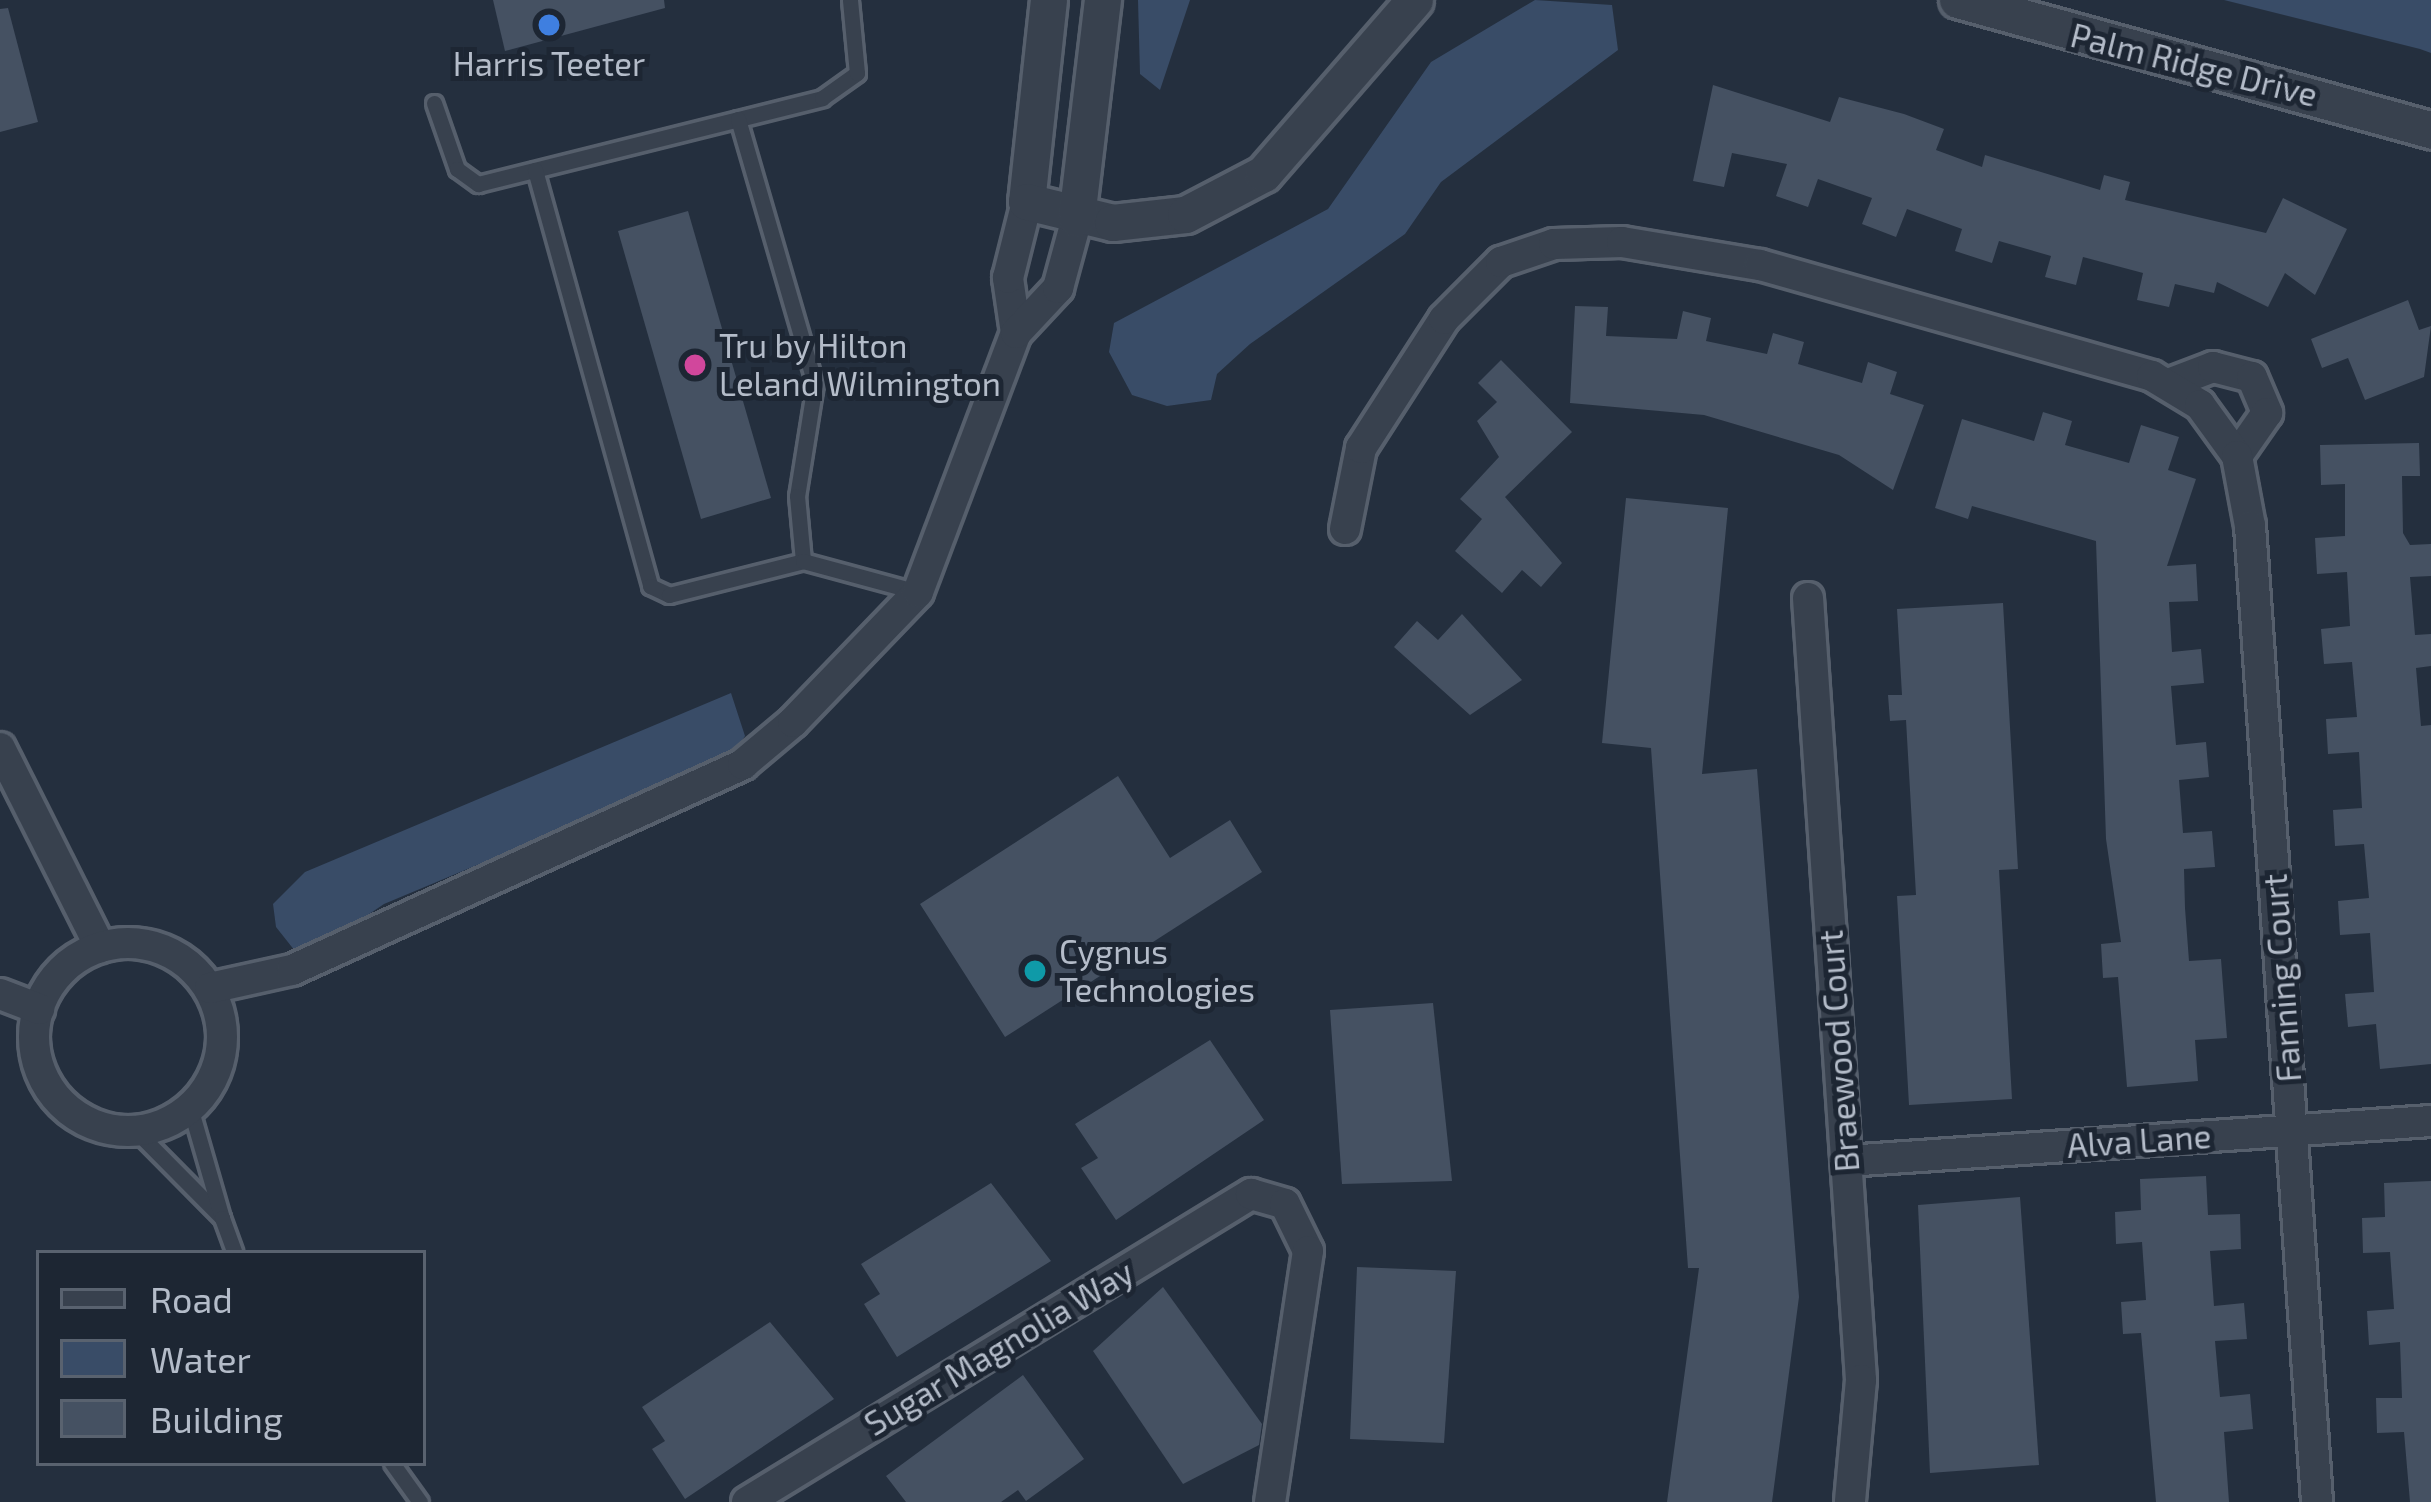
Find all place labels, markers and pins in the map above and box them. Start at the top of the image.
marker: Harris Teeter [536,12,562,38]
place label: Harris Teeter [452,44,646,84]
place label: Tru by Hilton Leland Wilmington [719,326,1001,404]
marker: Tru by Hilton Leland Wilmington [682,352,708,378]
place label: Cygnus Technologies [1059,932,1255,1010]
marker: Cygnus Technologies [1022,958,1048,984]

